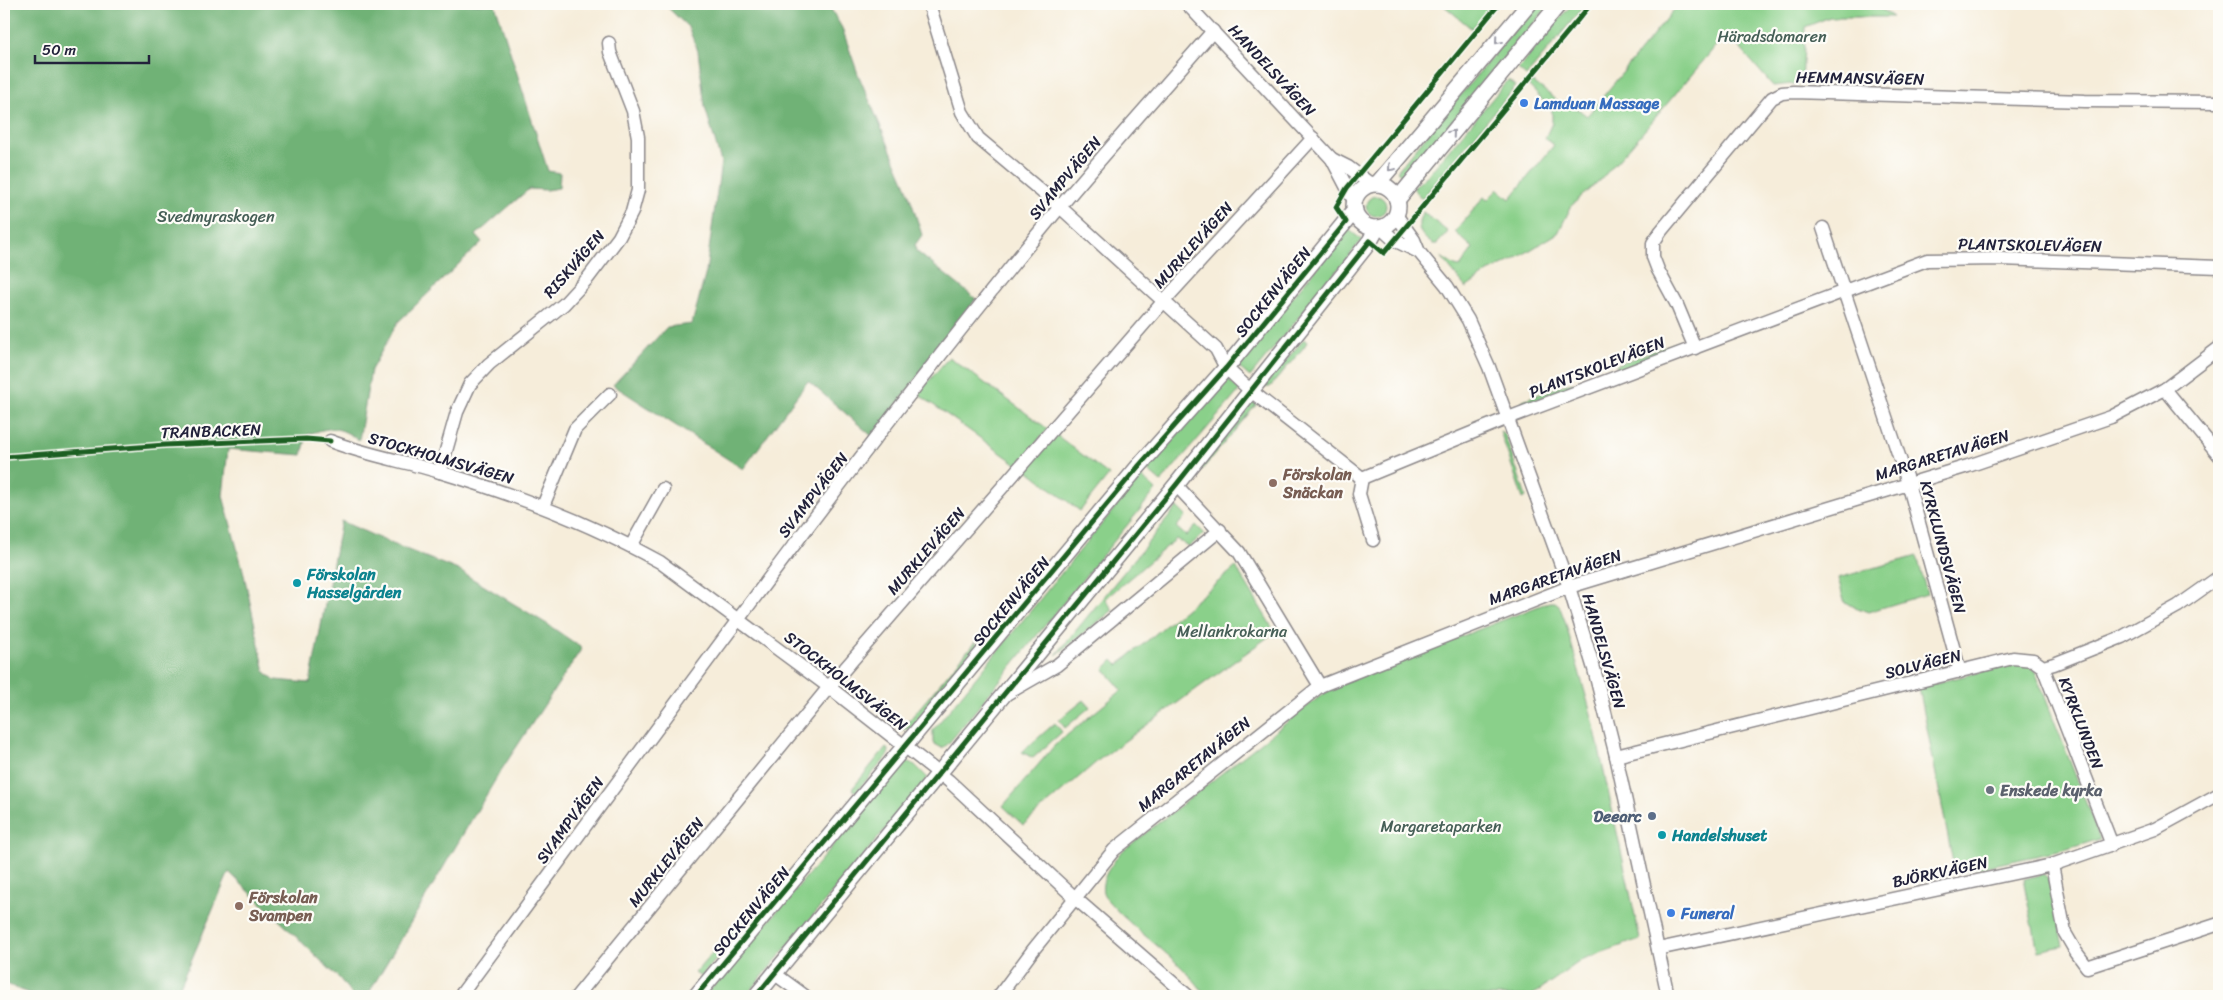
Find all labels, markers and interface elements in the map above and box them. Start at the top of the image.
street label: HANDELSVÄGEN [1221,17,1324,124]
park label: Häradsdomaren [1717,22,1827,51]
scale bar [35,32,149,64]
one-way arrow [1495,35,1503,44]
text: 50 m [42,37,77,63]
street label: HEMMANSVÄGEN [1796,62,1925,94]
place label: Lamduan Massage [1534,89,1660,118]
marker: Lamduan Massage [1518,97,1530,109]
street label: SVAMPVÄGEN [1021,129,1109,227]
one-way arrow [1447,130,1456,139]
one-way arrow [1388,162,1397,171]
street label: MURKLEVÄGEN [1146,195,1240,295]
park label: Svedmyraskogen [157,202,275,231]
street label: RISKVÄGEN [536,223,612,305]
street label: PLANTSKOLEVÄGEN [1958,229,2102,261]
street label: SOCKENVÄGEN [1227,240,1319,344]
street label: PLANTSKOLEVÄGEN [1525,328,1669,406]
street label: TRANBACKEN [160,415,262,447]
street label: MARGARETAVÄGEN [1871,421,2014,489]
street label: STOCKHOLMSVÄGEN [365,423,518,493]
street label: SVAMPVÄGEN [770,446,856,544]
place label: Förskolan Snäckan [1282,460,1352,507]
marker: Förskolan Snäckan [1267,477,1279,489]
street label: KYRKLUNDSVÄGEN [1911,477,1975,618]
street label: MURKLEVÄGEN [879,500,973,602]
street label: MARGARETAVÄGEN [1484,540,1626,613]
street label: SOCKENVÄGEN [965,550,1057,652]
place label: Förskolan Hasselgården [306,560,402,607]
marker: Förskolan Hasselgården [291,577,303,589]
street label: HANDELSVÄGEN [1574,590,1635,713]
park label: Mellankrokarna [1177,617,1288,646]
street label: STOCKHOLMSVÄGEN [778,623,915,739]
street label: SOLVÄGEN [1882,640,1965,687]
street label: KYRKLUNDEN [2050,673,2112,774]
street label: MARGARETAVÄGEN [1131,708,1258,819]
street label: SVAMPVÄGEN [528,770,612,870]
place label: Enskede kyrka [2000,776,2103,805]
marker: Enskede kyrka [1984,784,1996,796]
place label: Deearc [1593,802,1642,831]
street label: MURKLEVÄGEN [620,810,712,914]
marker: Deearc [1646,810,1658,822]
park label: Margaretaparken [1381,812,1502,841]
place label: Handelshuset [1671,821,1767,850]
marker: Handelshuset [1656,829,1668,841]
street label: BJÖRKVÄGEN [1889,848,1991,896]
street label: SOCKENVÄGEN [705,860,797,962]
place label: Förskolan Svampen [248,883,318,930]
place label: Funeral [1680,899,1736,928]
marker: Förskolan Svampen [233,900,245,912]
marker: Funeral [1665,907,1677,919]

